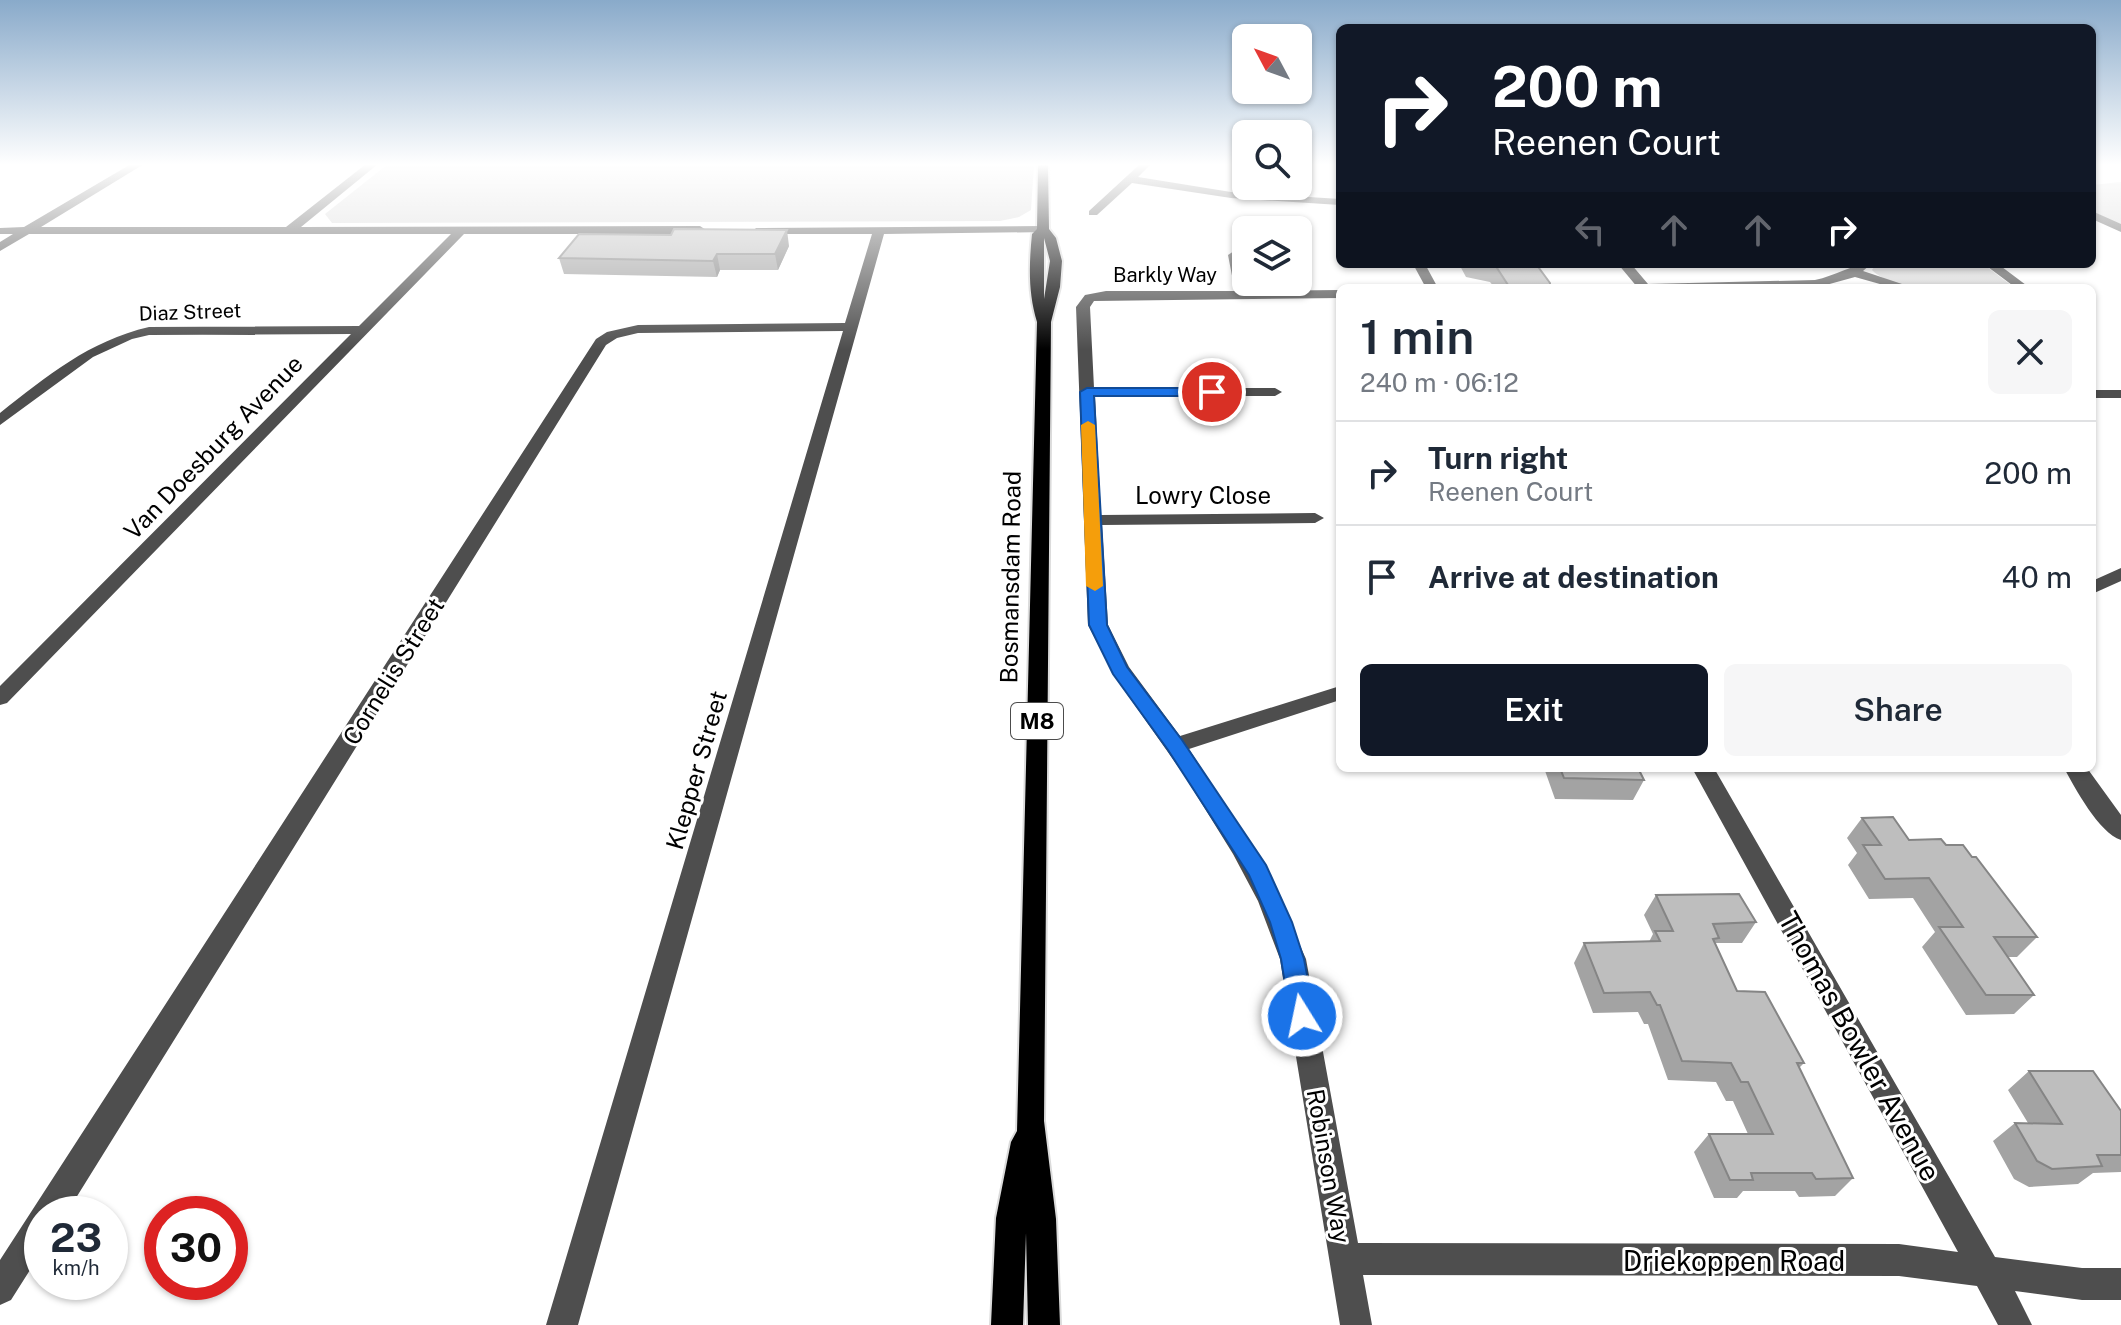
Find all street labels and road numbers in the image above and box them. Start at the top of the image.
street label: Barkly Way [1113,263,1217,287]
street label: Diaz Street [138,298,242,326]
street label: Van Doesburg Avenue [118,349,308,545]
street label: Bosmansdam Road [994,470,1026,684]
street label: Lowry Close [1135,481,1271,509]
street label: Cornelis Street [337,592,449,750]
street label: Klepper Street [660,687,732,853]
road number: M8 [1011,703,1063,739]
street label: Thomas Bowler Avenue [1772,906,1948,1186]
street label: Robinson Way [1302,1087,1356,1245]
street label: Driekoppen Road [1623,1244,1845,1277]

